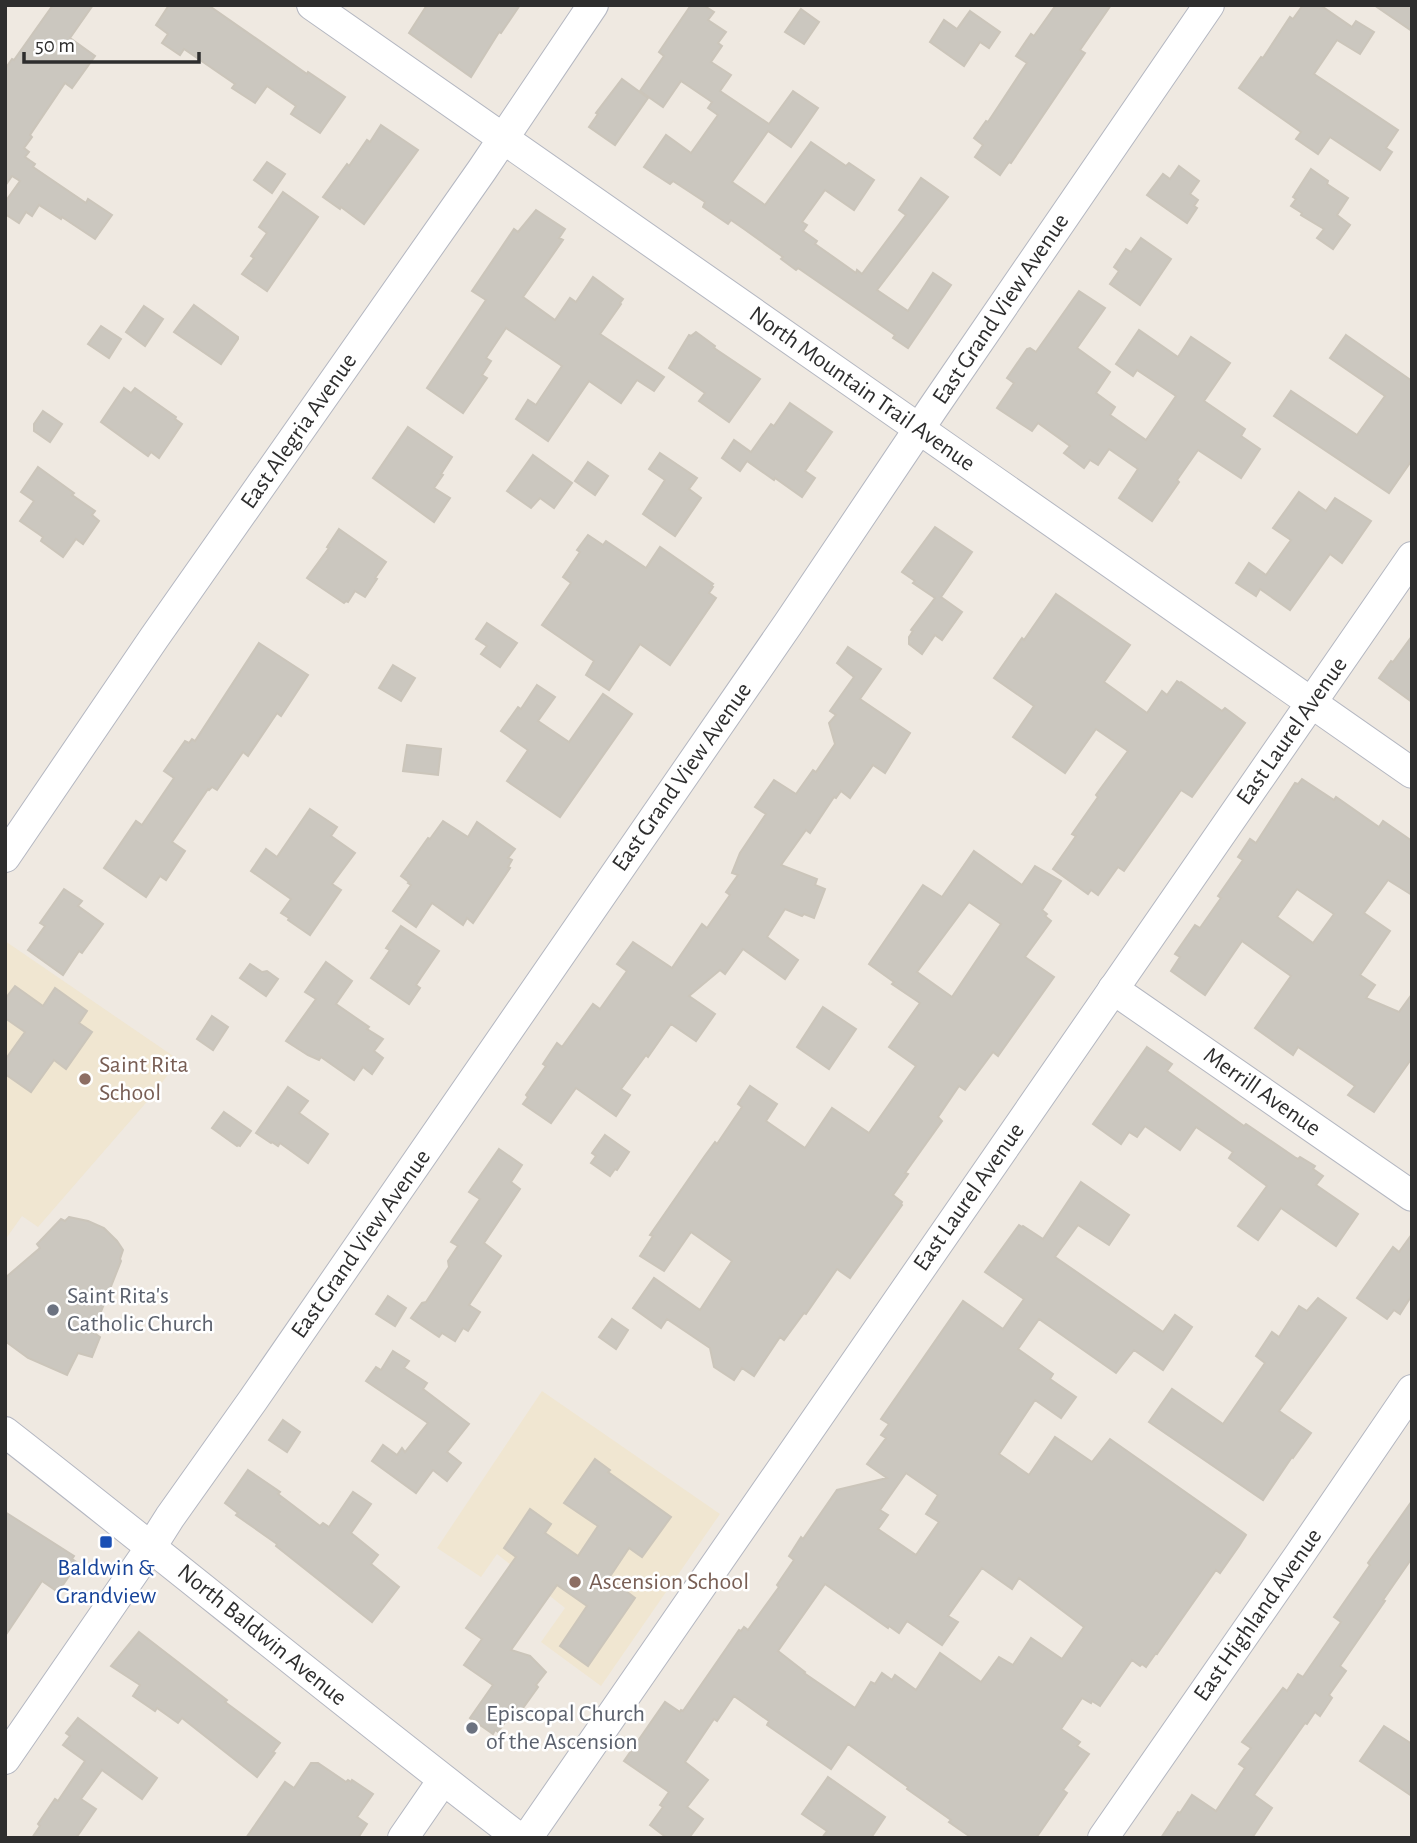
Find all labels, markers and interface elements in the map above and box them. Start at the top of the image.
scale bar [24,21,200,65]
text: 50 m [35,35,75,56]
street label: East Grand View Avenue [928,209,1074,409]
street label: North Mountain Trail Avenue [745,302,979,476]
street label: East Alegria Avenue [237,349,361,513]
street label: East Laurel Avenue [1232,653,1352,809]
street label: East Grand View Avenue [608,678,756,876]
street label: Merrill Avenue [1199,1043,1325,1141]
place label: Saint Rita School [99,1053,189,1105]
marker: Saint Rita School [77,1071,93,1087]
street label: East Laurel Avenue [909,1119,1029,1275]
street label: East Grand View Avenue [287,1145,435,1343]
place label: Saint Rita's Catholic Church [67,1284,214,1336]
marker: Saint Rita's Catholic Church [45,1302,61,1318]
street label: East Highland Avenue [1189,1524,1327,1706]
marker: Baldwin & Grandview [98,1534,114,1550]
place label: Baldwin & Grandview [56,1556,156,1608]
street label: North Baldwin Avenue [173,1560,351,1710]
place label: Ascension School [589,1570,749,1594]
marker: Ascension School [567,1574,583,1590]
place label: Episcopal Church of the Ascension [486,1702,645,1754]
marker: Episcopal Church of the Ascension [464,1720,480,1736]

